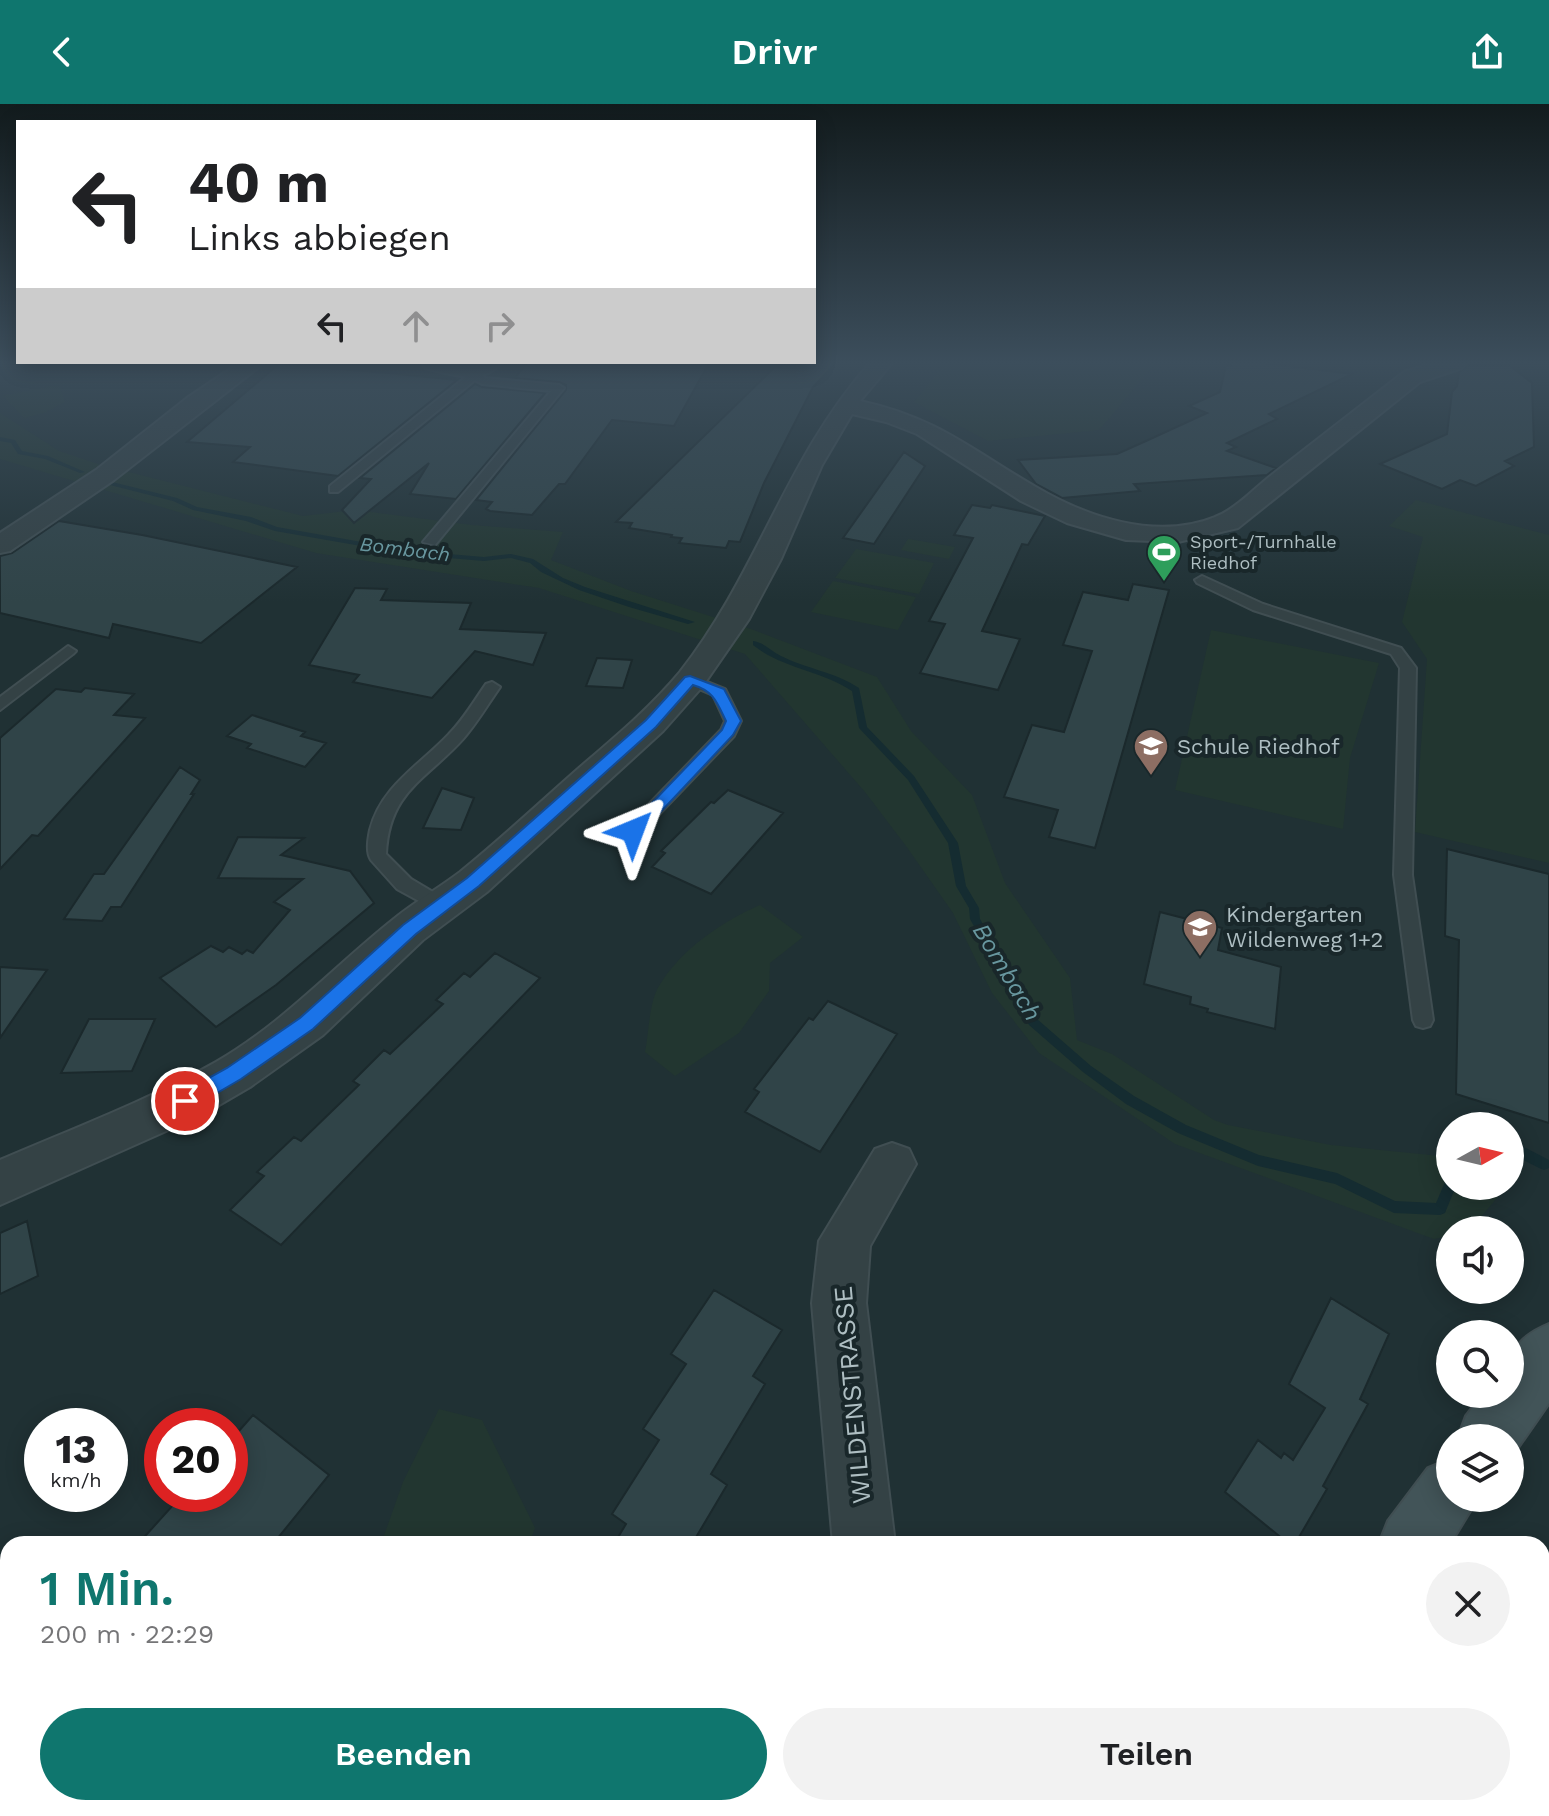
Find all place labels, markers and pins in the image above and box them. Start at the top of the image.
place label: Sport-/Turnhalle Riedhof [1190,531,1337,573]
sports icon: Sport-/Turnhalle Riedhof [1145,533,1183,583]
school or university icon: Schule Riedhof [1132,727,1170,777]
place label: Schule Riedhof [1177,734,1340,759]
place label: Kindergarten Wildenweg 1+2 [1226,902,1383,952]
school or university icon: Kindergarten Wildenweg 1+2 [1181,908,1219,958]
pin [151,1067,219,1135]

